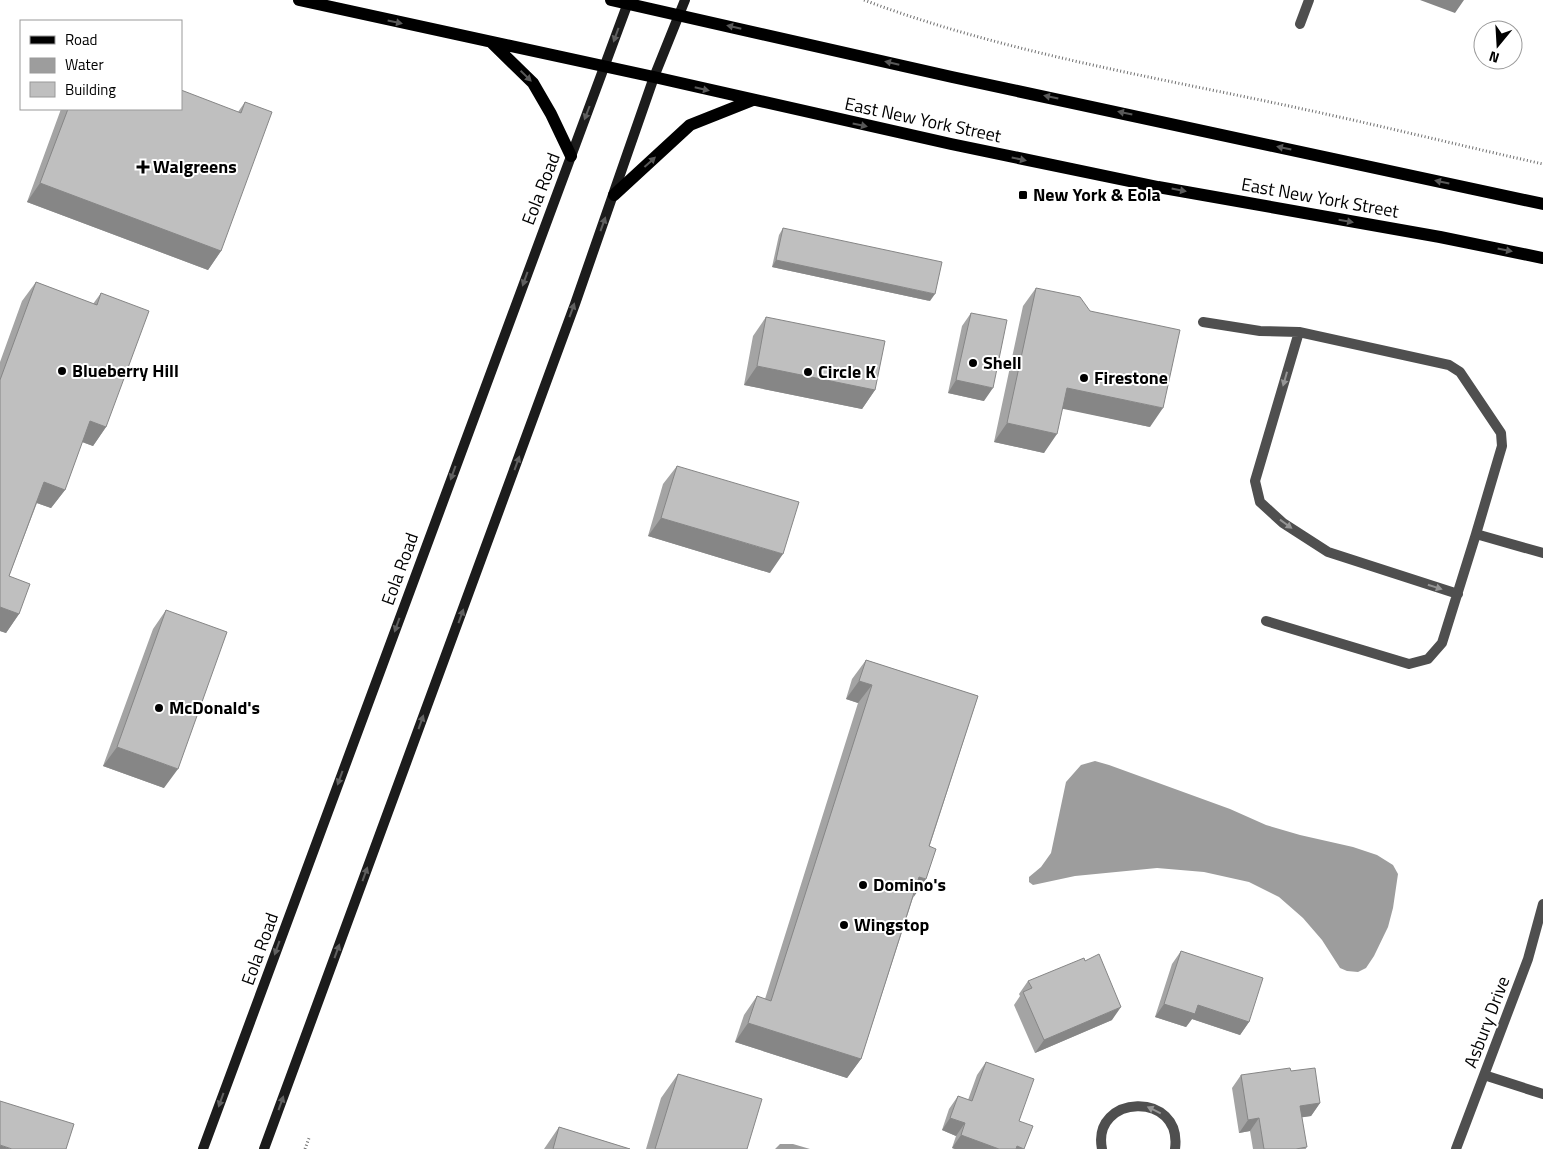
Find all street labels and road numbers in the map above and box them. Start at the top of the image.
street label: East New York Street [842,90,1005,149]
street label: Eola Road [514,149,567,229]
street label: East New York Street [1239,170,1402,225]
street label: Eola Road [374,529,425,609]
street label: Eola Road [234,909,285,989]
street label: Asbury Drive [1457,972,1516,1072]

